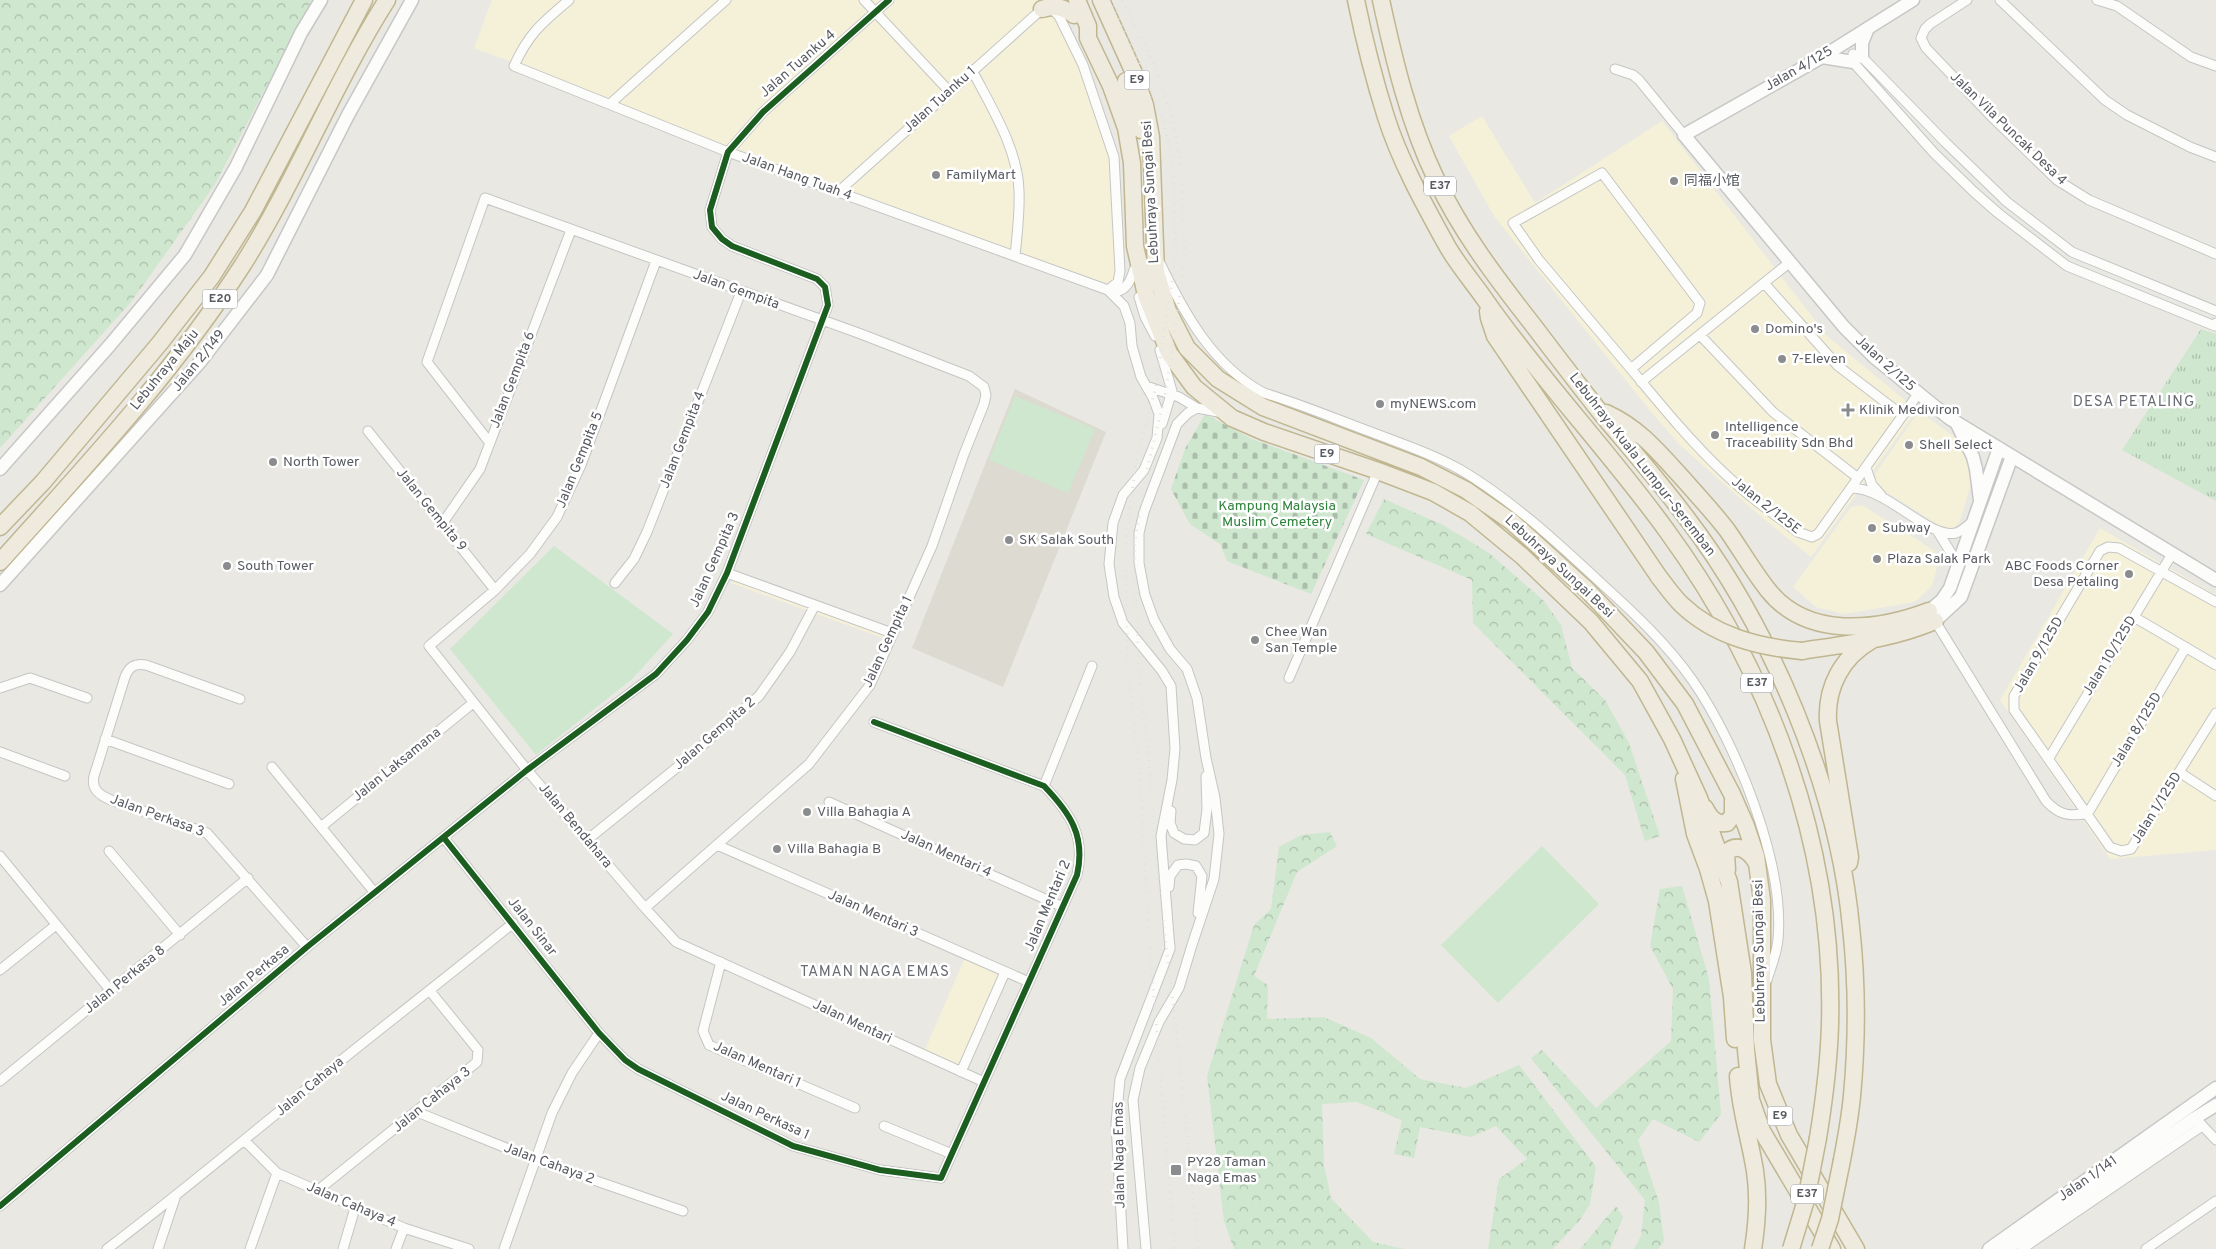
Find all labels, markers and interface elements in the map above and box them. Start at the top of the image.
street label: Jalan Tuanku 4 [757,26,839,102]
street label: Jalan 4/125 [1762,43,1836,95]
street label: Jalan Tuanku 1 [900,63,980,137]
street label: Jalan Vila Puncak Desa 4 [1946,69,2070,189]
road number: E9 [1124,70,1150,90]
street label: Lebuhraya Sungai Besi [1139,120,1163,264]
street label: Jalan Hang Tuah 4 [740,149,854,205]
place label: FamilyMart [946,167,1016,184]
marker: FamilyMart [930,169,942,181]
place label: 同福小馆 [1684,173,1740,190]
marker: 同福小馆 [1668,175,1680,187]
road number: E37 [1424,177,1456,196]
street label: Jalan Gempita [690,266,782,314]
road number: E20 [202,290,238,308]
place label: Domino's [1765,321,1823,338]
marker: Domino's [1749,323,1761,335]
street label: Lebuhraya Maju [127,326,203,414]
street label: Jalan 2/149 [169,327,229,395]
street label: Jalan Gempita 6 [487,329,539,431]
street label: Jalan 2/125 [1851,332,1919,396]
place label: 7-Eleven [1792,351,1846,368]
marker: 7-Eleven [1776,353,1788,365]
street label: Lebuhraya Kuala Lumpur–Seremban [1565,370,1719,560]
street label: Jalan Gempita 4 [657,389,709,491]
district label: DESA PETALING [2073,393,2195,412]
place label: myNEWS.com [1390,396,1476,413]
marker: myNEWS.com [1374,398,1386,410]
place label: Klinik Mediviron [1859,402,1960,419]
marker: Klinik Mediviron [1841,403,1855,417]
street label: Jalan Gempita 5 [553,409,607,511]
place label: Intelligence Traceability Sdn Bhd [1725,419,1853,452]
marker: Intelligence Traceability Sdn Bhd [1709,429,1721,441]
place label: Shell Select [1919,437,1993,454]
marker: Shell Select [1903,439,1915,451]
road number: E9 [1314,444,1340,464]
place label: North Tower [283,454,360,471]
marker: North Tower [267,456,279,468]
street label: Jalan Gempita 9 [392,465,470,555]
street label: Jalan 2/125E [1728,474,1804,538]
park label: Kampung Malaysia Muslim Cemetery [1218,498,1336,531]
street label: Jalan Gempita 3 [686,510,744,610]
street label: Lebuhraya Sungai Besi [1501,512,1617,622]
place label: Subway [1882,520,1931,537]
marker: Subway [1866,522,1878,534]
place label: SK Salak South [1019,532,1114,549]
marker: SK Salak South [1003,534,1015,546]
place label: Plaza Salak Park [1887,551,1991,568]
marker: Plaza Salak Park [1871,553,1883,565]
place label: South Tower [237,558,315,575]
place label: ABC Foods Corner Desa Petaling [2004,558,2120,591]
marker: South Tower [221,560,233,572]
marker: ABC Foods Corner Desa Petaling [2123,568,2135,580]
street label: Jalan Gempita 1 [859,593,917,691]
street label: Jalan 10/125D [2079,613,2141,699]
street label: Jalan 9/125D [2010,614,2068,696]
place label: Chee Wan San Temple [1265,624,1337,657]
marker: Chee Wan San Temple [1249,634,1261,646]
road number: E37 [1741,674,1773,692]
street label: Jalan 8/125D [2108,689,2166,771]
street label: Jalan Gempita 2 [671,694,759,774]
street label: Jalan Laksamana [349,724,445,806]
street label: Jalan 1/125D [2128,769,2186,847]
street label: Jalan Bendahara [535,780,615,872]
street label: Jalan Perkasa 3 [107,791,207,841]
place label: Villa Bahagia A [817,804,911,821]
marker: Villa Bahagia A [801,806,813,818]
street label: Jalan Mentari 4 [898,826,994,882]
place label: Villa Bahagia B [787,841,881,858]
marker: Villa Bahagia B [771,843,783,855]
street label: Jalan Mentari 2 [1021,858,1075,954]
street label: Lebuhraya Sungai Besi [1750,879,1770,1023]
street label: Jalan Mentari 3 [825,886,921,942]
street label: Jalan Sinar [504,894,561,960]
street label: Jalan Perkasa [215,941,293,1011]
street label: Jalan Perkasa 8 [81,942,169,1018]
district label: TAMAN NAGA EMAS [800,963,950,982]
street label: Jalan Mentari [810,996,894,1048]
street label: Jalan Mentari 1 [711,1038,803,1092]
street label: Jalan Cahaya [273,1054,347,1120]
street label: Jalan Cahaya 3 [390,1063,474,1137]
street label: Jalan Perkasa 1 [718,1088,812,1144]
street label: Jalan Naga Emas [1111,1101,1129,1209]
road number: E9 [1768,1106,1792,1126]
street label: Jalan Cahaya 2 [501,1140,597,1188]
street label: Jalan 1/141 [2055,1152,2121,1206]
place label: PY28 Taman Naga Emas [1187,1154,1266,1187]
marker: PY28 Taman Naga Emas [1169,1163,1183,1177]
street label: Jalan Cahaya 4 [304,1179,398,1231]
road number: E37 [1791,1184,1823,1204]

